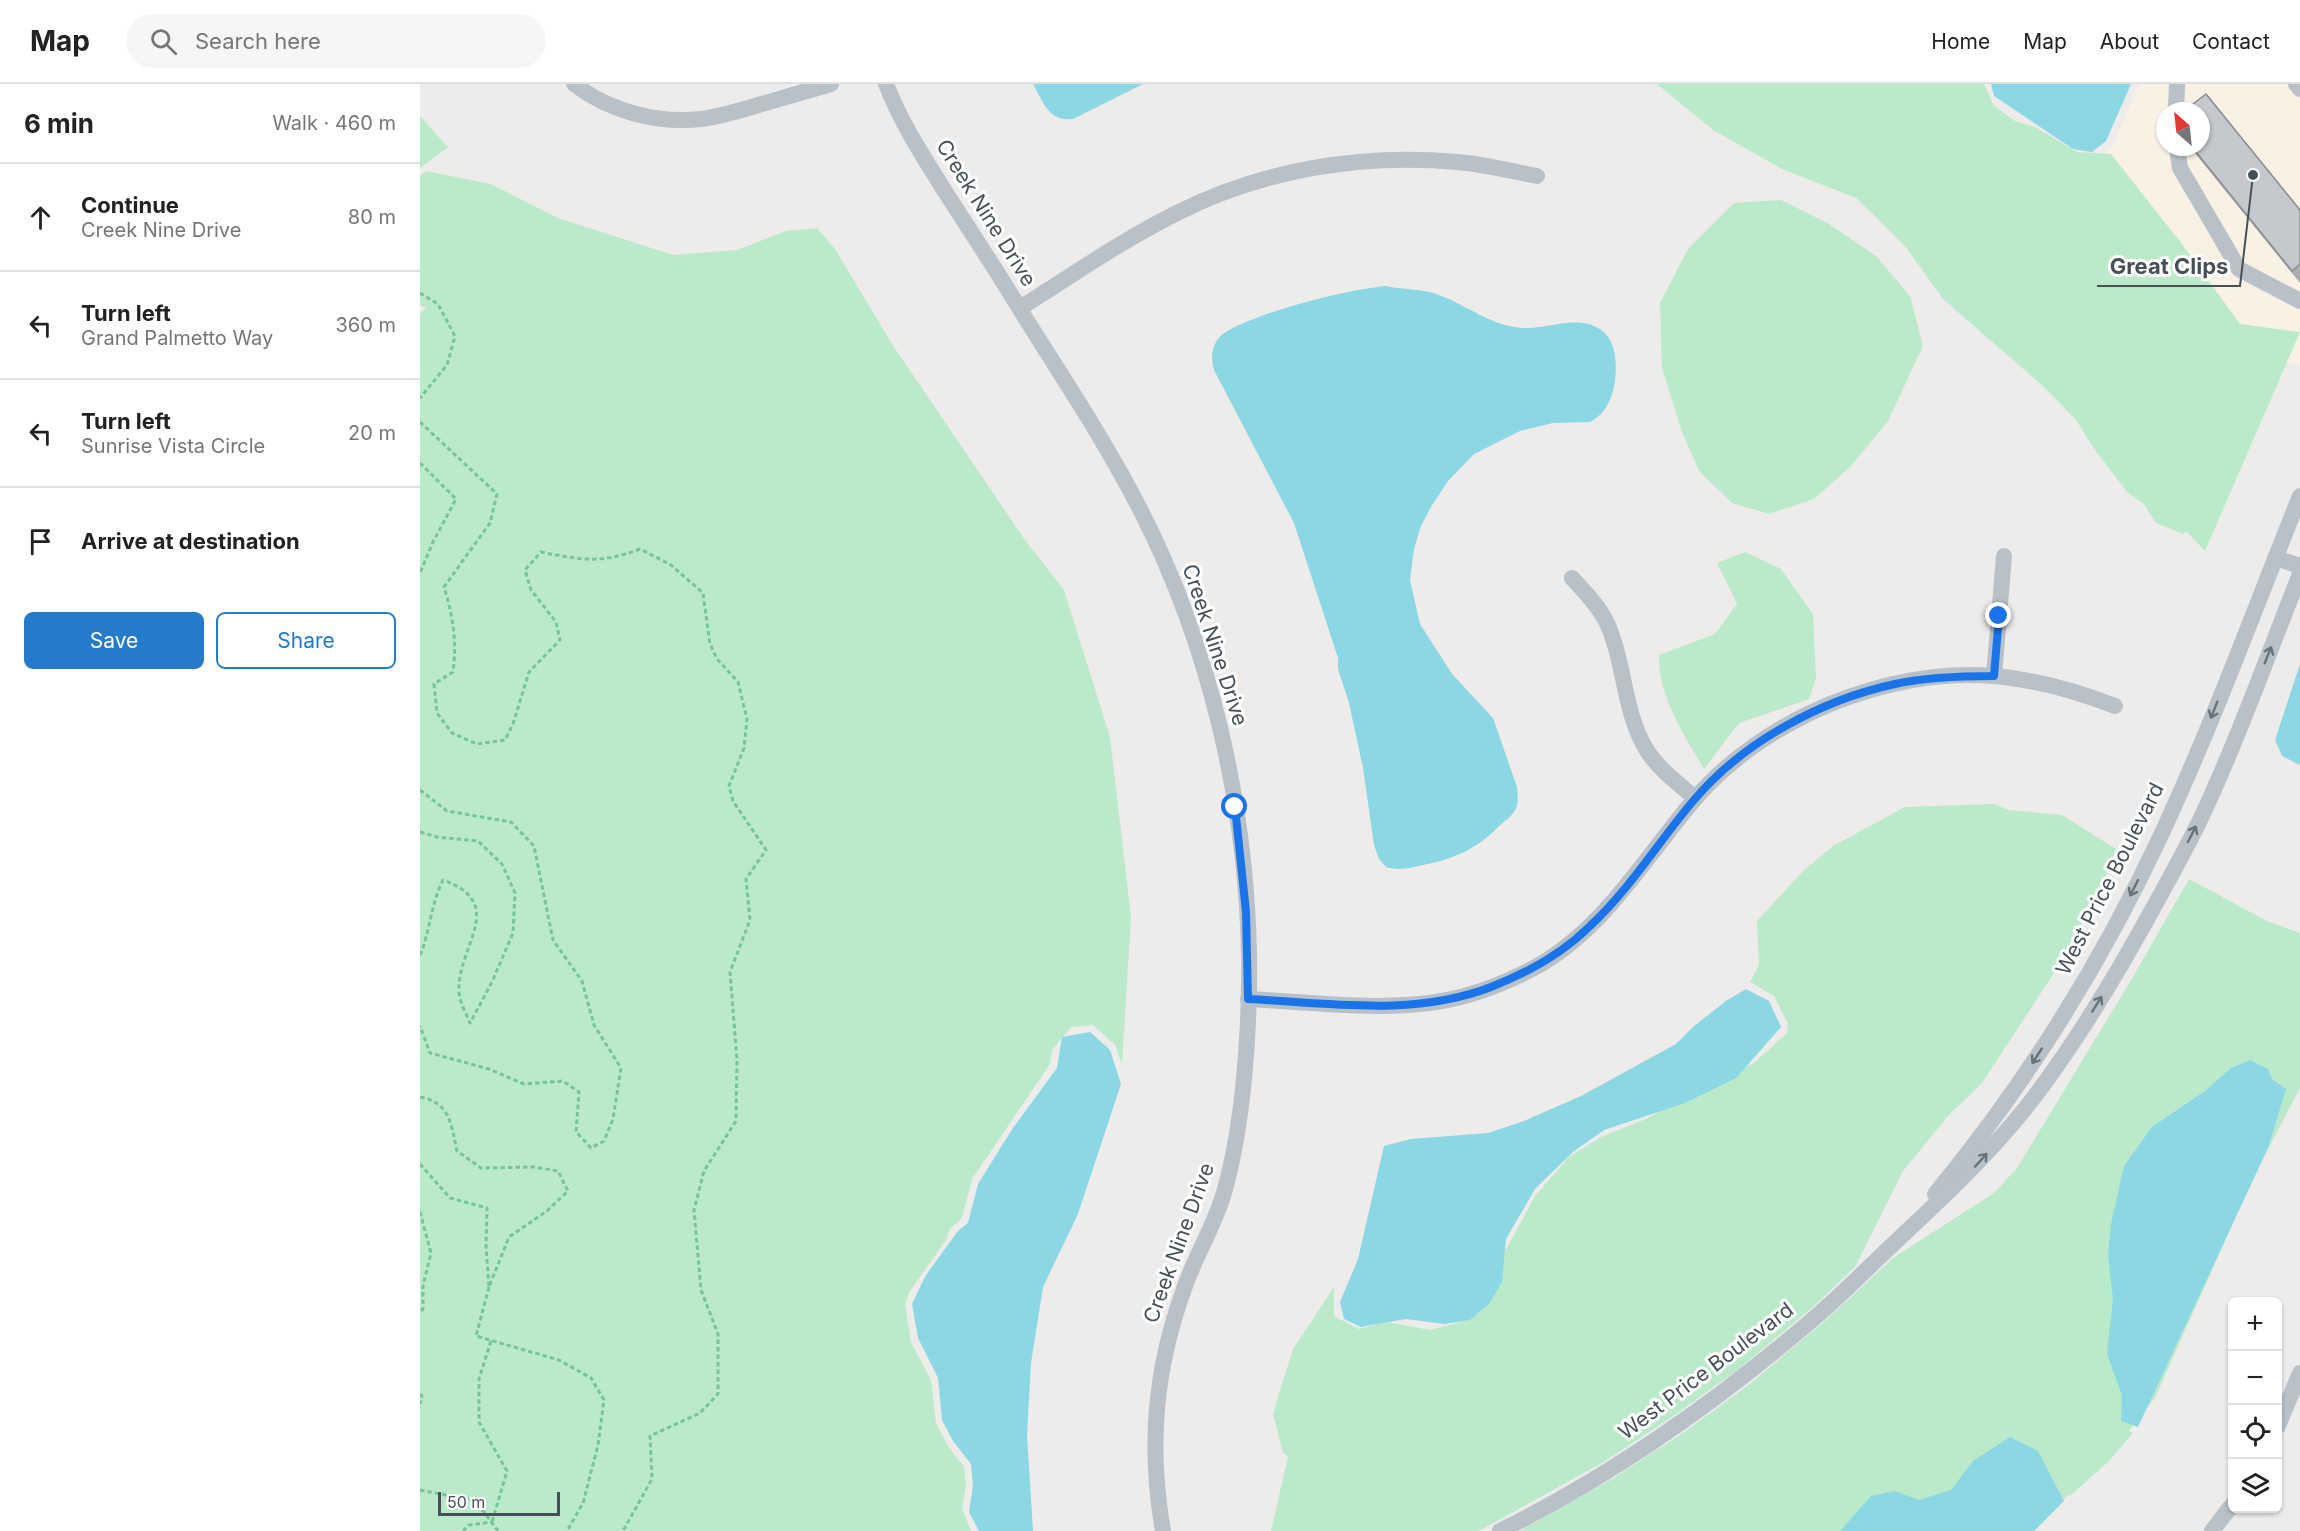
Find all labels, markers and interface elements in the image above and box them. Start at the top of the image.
search box [126,14,546,68]
text: Map [30,24,90,58]
icon: search [147,25,180,58]
text: Search here [195,28,321,54]
text: Home [1931,29,1990,54]
text: Map [2023,29,2067,54]
text: About [2100,29,2159,54]
text: Contact [2192,29,2270,54]
north arrow [2156,102,2210,156]
text: 6 min [24,108,94,139]
text: Walk · 460 m [272,111,396,135]
street label: Creek Nine Drive [931,135,1042,291]
text: Continue [81,192,179,218]
icon: ahead [24,201,57,234]
text: 80 m [348,205,396,229]
text: Creek Nine Drive [81,218,241,242]
callout: Great Clips [2097,246,2240,286]
text: Great Clips [2110,253,2228,279]
text: Turn left [81,300,171,326]
icon: left [24,309,57,342]
text: 360 m [335,313,396,337]
text: Grand Palmetto Way [81,326,273,350]
text: Turn left [81,408,171,434]
icon: left [24,417,57,450]
text: 20 m [348,421,396,445]
text: Sunrise Vista Circle [81,434,265,458]
icon: arrive [24,525,57,558]
text: Arrive at destination [81,528,300,554]
street label: Creek Nine Drive [1178,561,1253,729]
route end [1985,602,2011,628]
button: Save [24,612,204,669]
button: Share [216,612,396,669]
one-way arrow [2263,646,2274,664]
one-way arrow [2208,700,2219,719]
street label: West Price Boulevard [2050,779,2169,979]
route start [1221,793,1247,819]
one-way arrow [2187,826,2199,844]
one-way arrow [2128,878,2140,896]
one-way arrow [2091,996,2103,1013]
one-way arrow [2030,1047,2042,1064]
one-way arrow [1974,1153,1988,1168]
street label: Creek Nine Drive [1138,1159,1219,1326]
street label: West Price Boulevard [1613,1297,1798,1444]
map controls [2228,1297,2282,1513]
button: + [2228,1297,2282,1351]
button: − [2228,1351,2282,1405]
button: locate [2228,1405,2282,1459]
button: layers [2228,1459,2282,1513]
scale bar [438,1489,560,1516]
text: 50 m [447,1492,485,1512]

